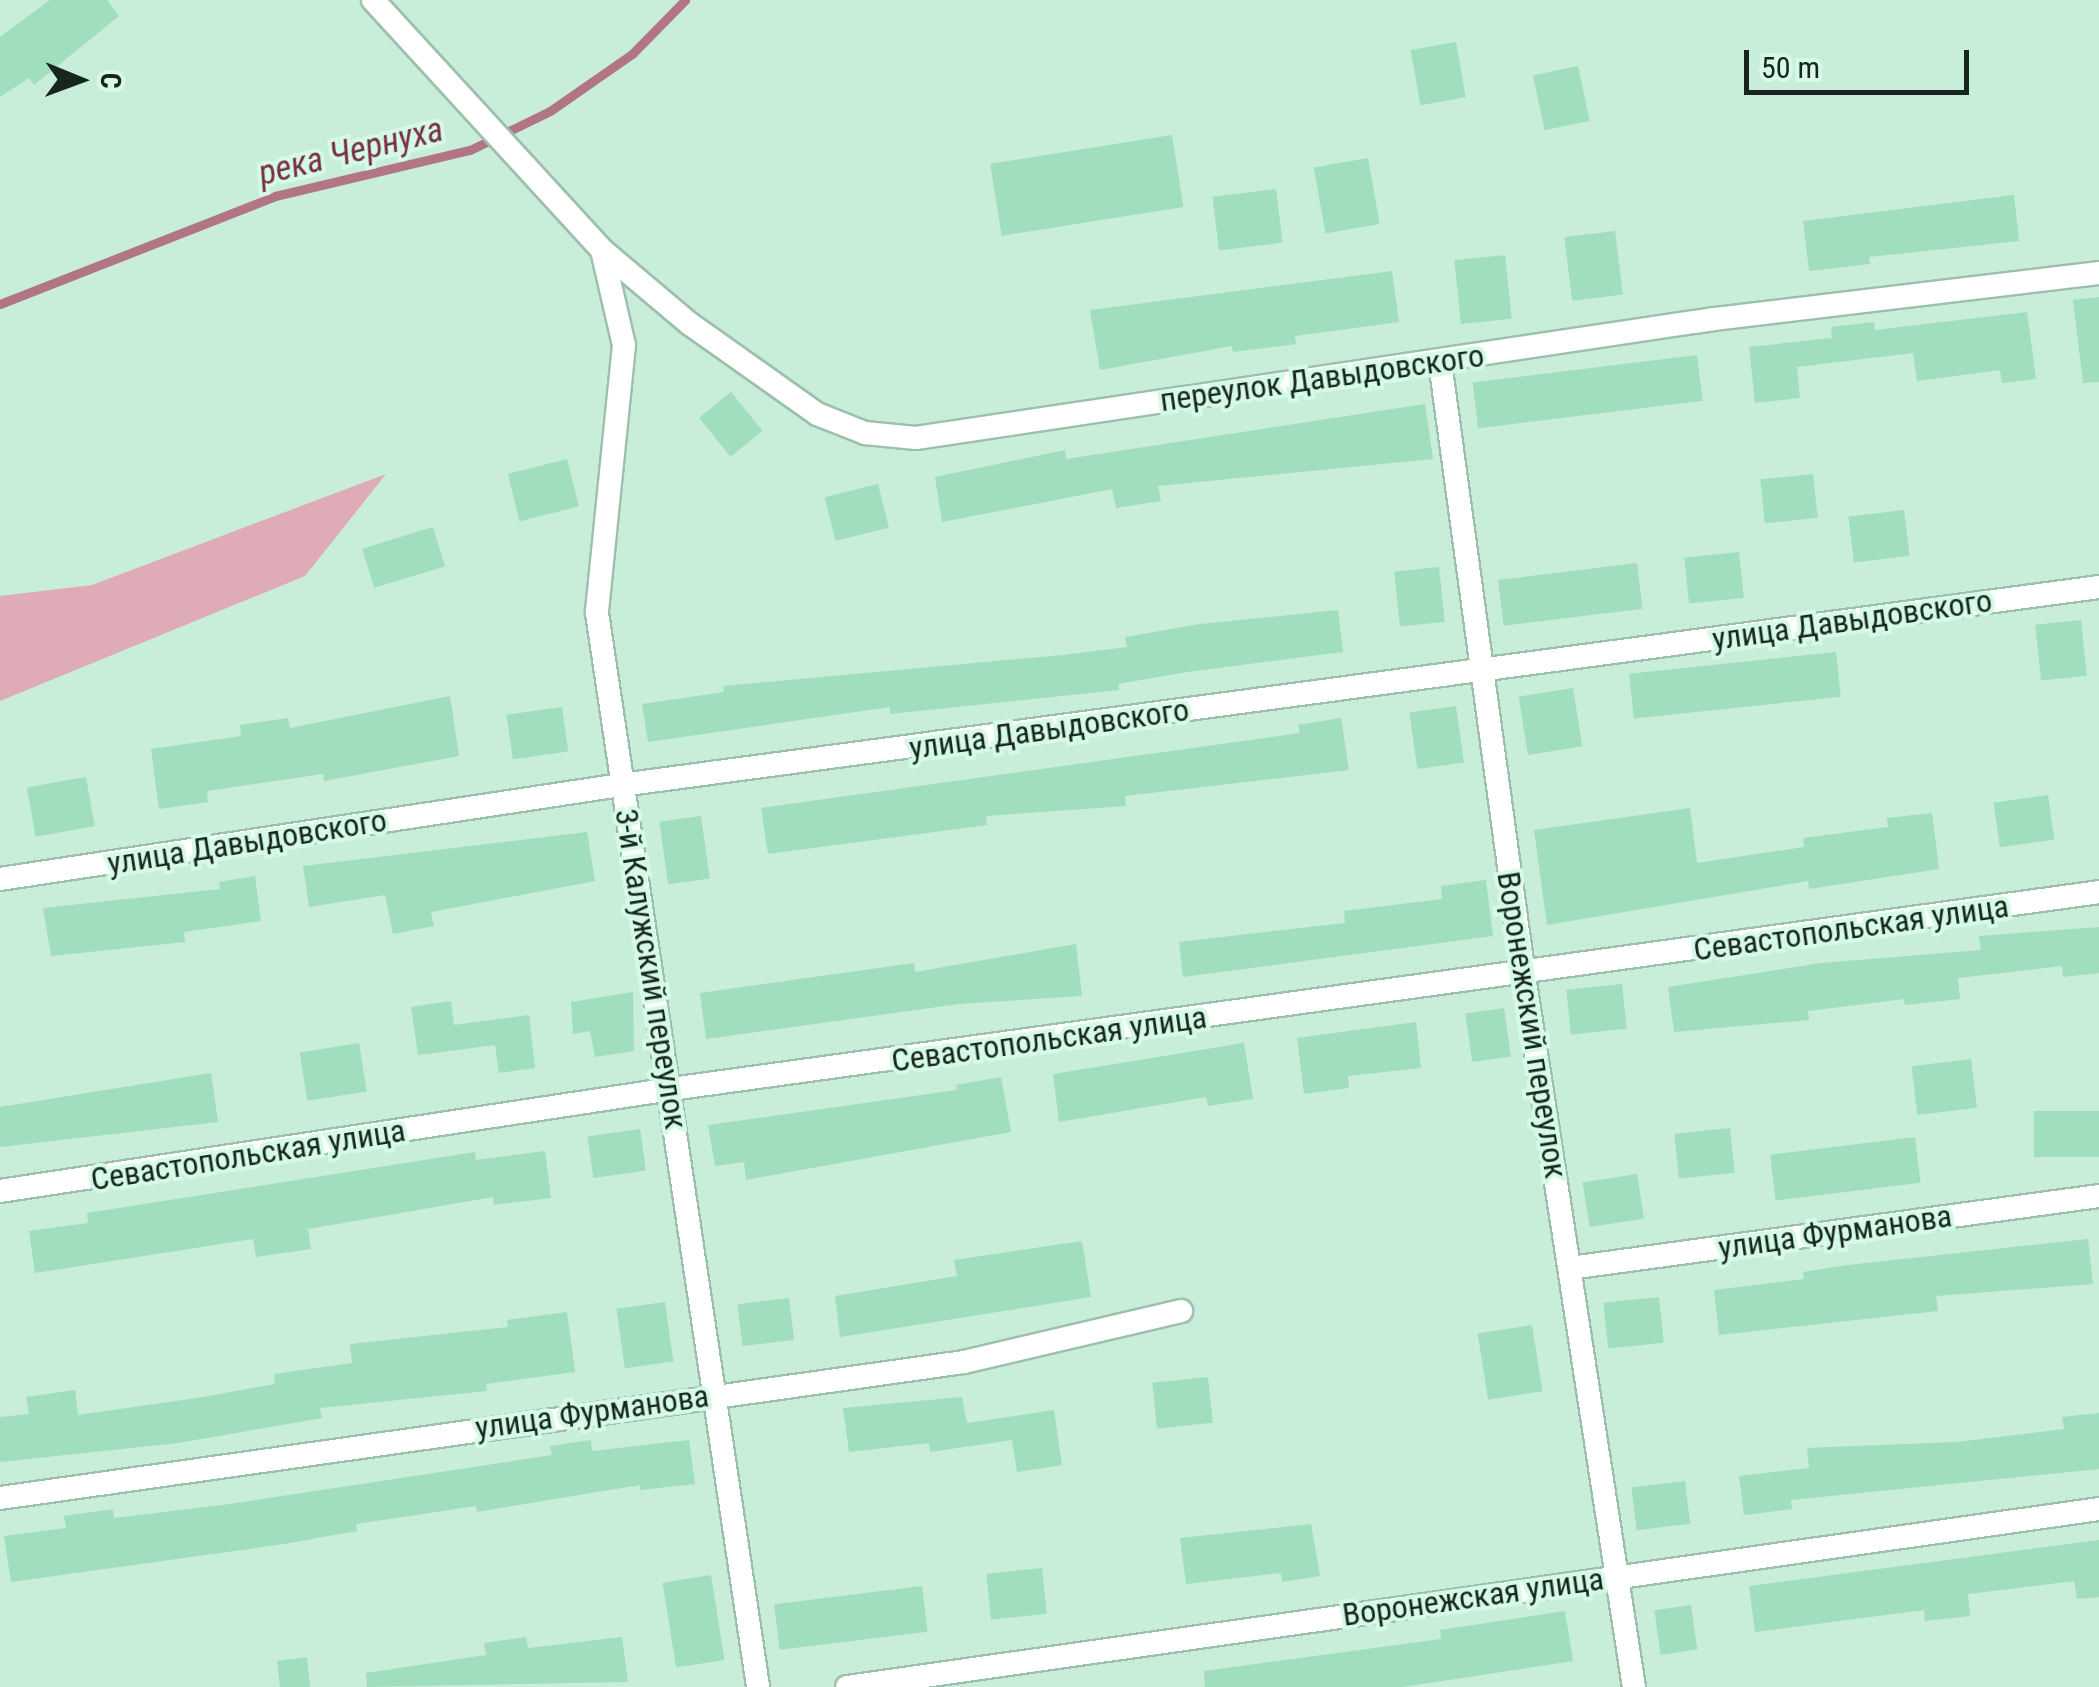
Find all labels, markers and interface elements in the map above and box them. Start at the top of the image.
north arrow [30,30,130,130]
scale bar [1749,30,1974,92]
text: 50 m [1761,50,1820,85]
text: С [94,72,127,89]
water label: река Чернуха [254,109,448,195]
street label: переулок Давыдовского [1157,336,1487,420]
street label: улица Давыдовского [1710,581,1994,659]
street label: улица Давыдовского [907,690,1191,768]
street label: улица Давыдовского [105,801,389,883]
street label: 3-й Калужский переулок [607,806,695,1132]
street label: Воронежский переулок [1489,869,1575,1181]
street label: Севастопольская улица [1691,887,2011,969]
street label: Севастопольская улица [889,998,1209,1080]
street label: Севастопольская улица [88,1111,408,1199]
street label: улица Фурманова [1716,1197,1954,1267]
street label: улица Фурманова [473,1377,711,1447]
street label: Воронежская улица [1340,1560,1606,1634]

